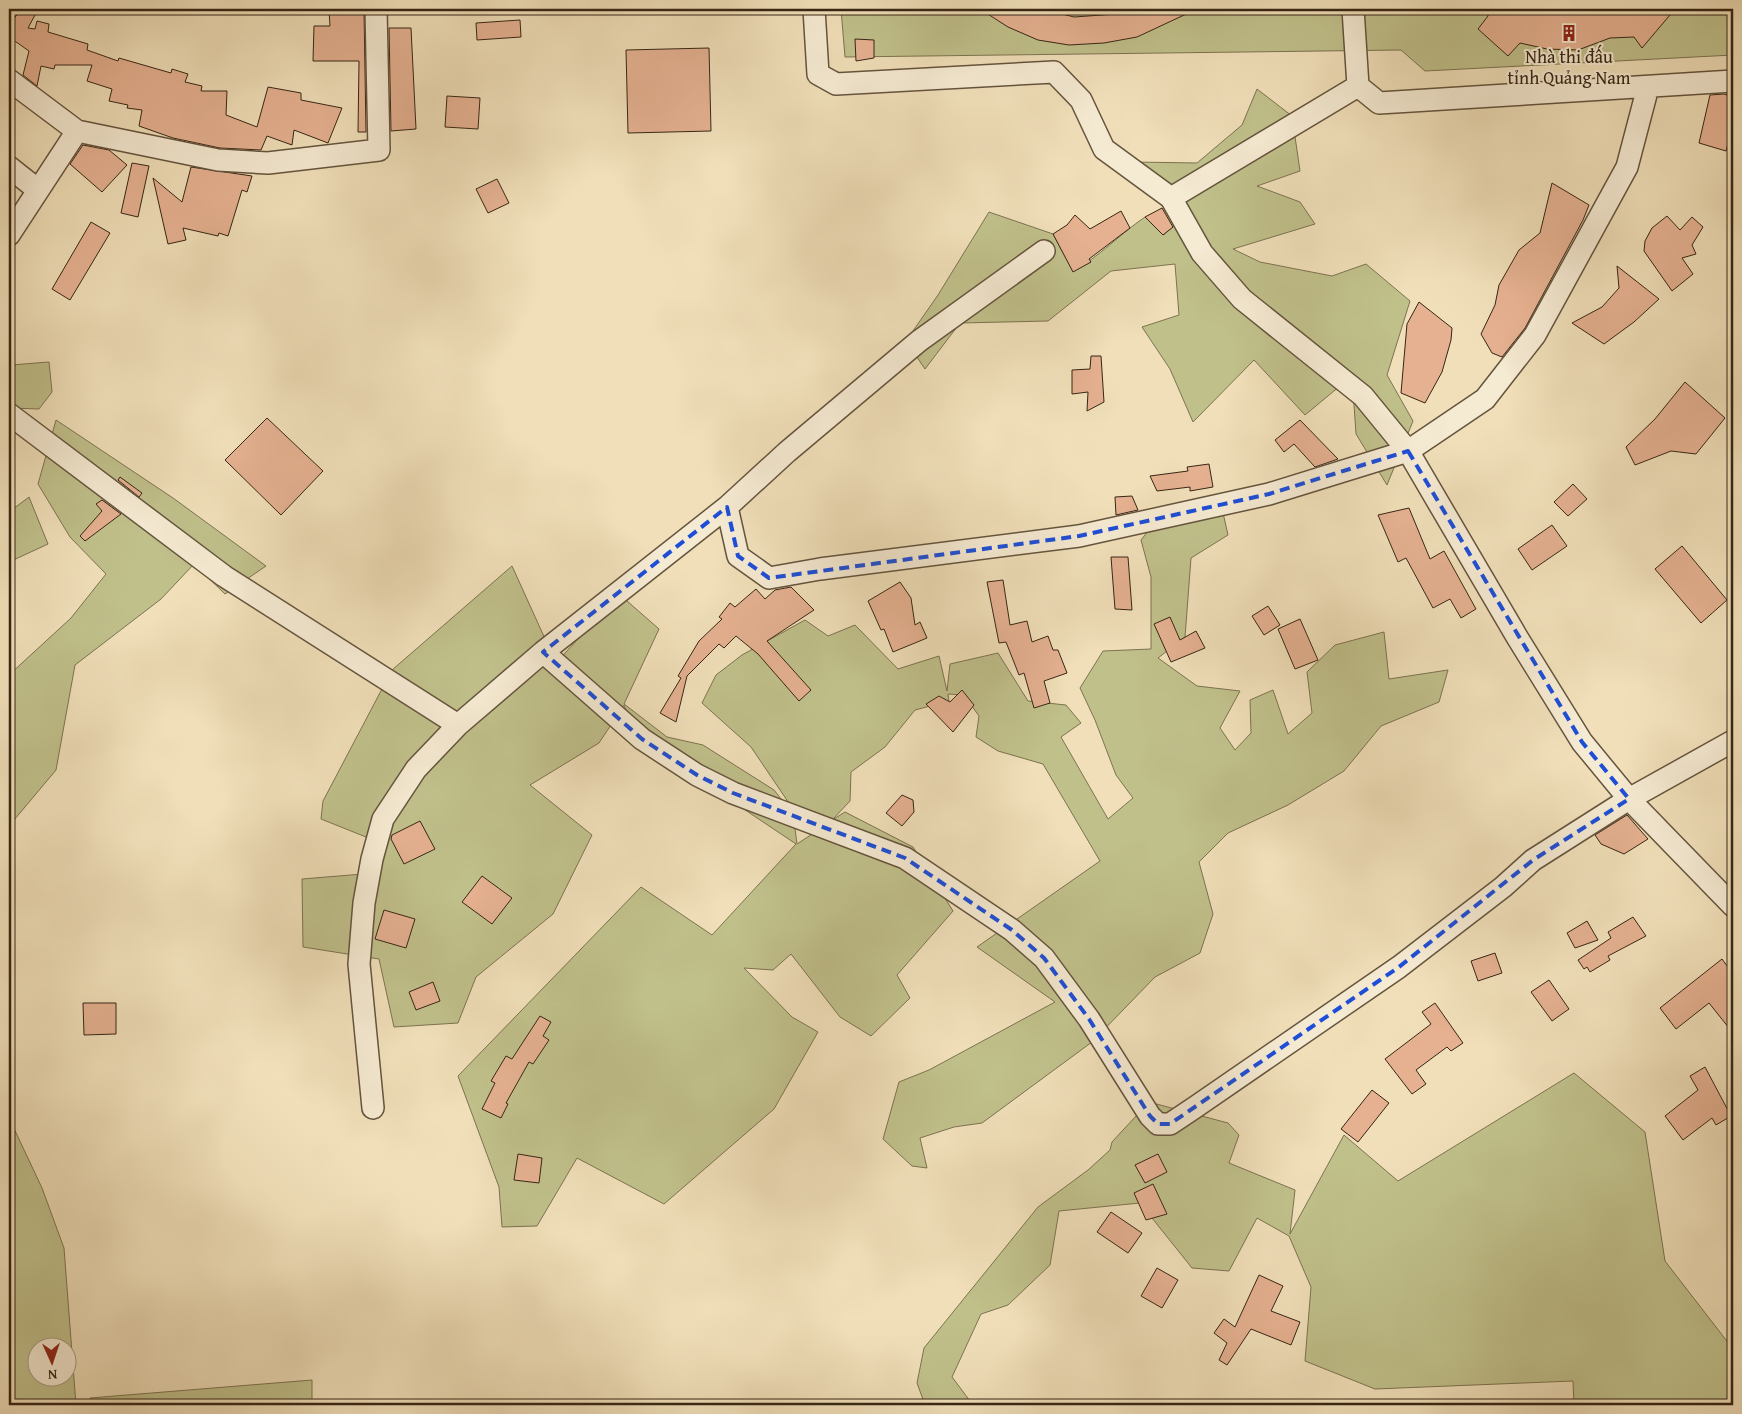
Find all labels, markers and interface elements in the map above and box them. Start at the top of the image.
building icon: Nhà thi đấu tỉnh Quảng Nam [1559,23,1579,43]
place label: Nhà thi đấu tỉnh Quảng Nam [1508,43,1631,91]
north arrow [28,1336,78,1386]
text: N [47,1365,58,1385]

